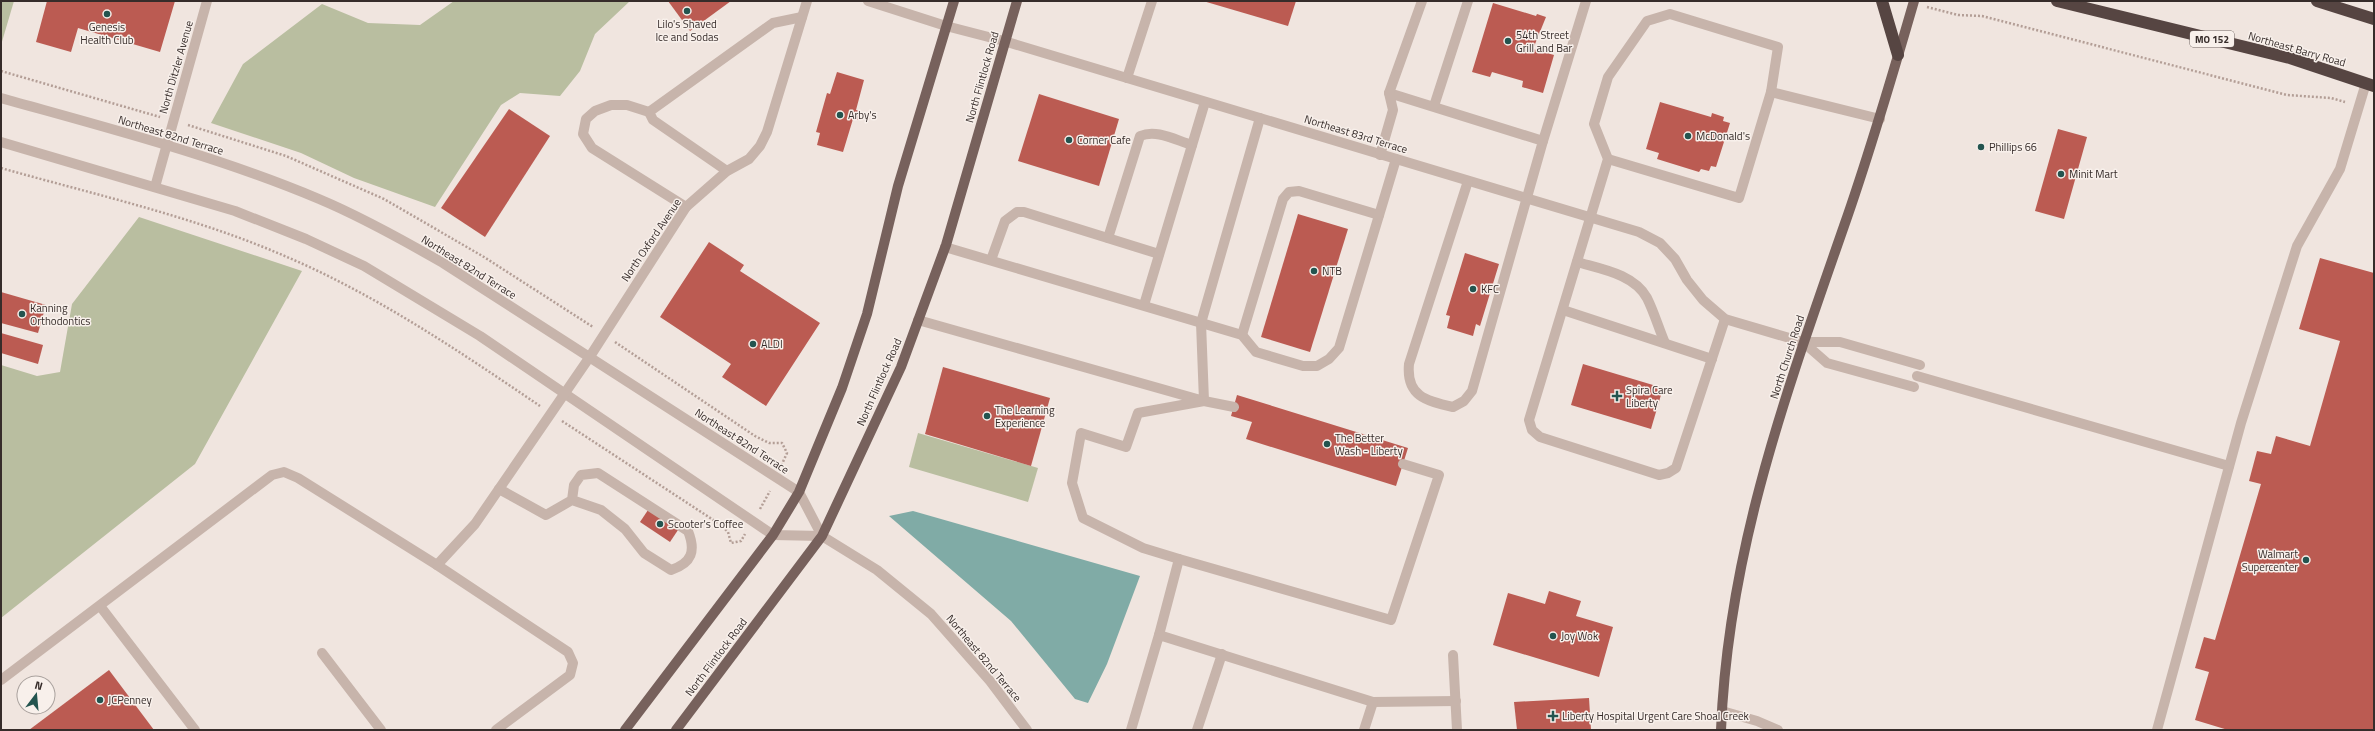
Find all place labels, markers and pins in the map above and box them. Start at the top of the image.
marker: Lilo's Shaved Ice and Sodas [682,6,692,16]
marker: Genesis Health Club [102,9,112,19]
place label: Lilo's Shaved Ice and Sodas [655,16,719,45]
place label: Genesis Health Club [80,19,134,48]
place label: 54th Street Grill and Bar [1516,27,1572,56]
marker: 54th Street Grill and Bar [1503,36,1513,46]
place label: Arby's [848,107,877,123]
marker: Arby's [835,110,845,120]
place label: McDonald's [1696,128,1750,144]
marker: McDonald's [1683,131,1693,141]
place label: Corner Cafe [1077,132,1131,148]
marker: Corner Cafe [1064,135,1074,145]
place label: Phillips 66 [1989,139,2037,155]
marker: Phillips 66 [1976,142,1986,152]
place label: Minit Mart [2069,166,2118,182]
marker: Minit Mart [2056,169,2066,179]
place label: NTB [1322,263,1342,279]
marker: NTB [1309,266,1319,276]
place label: KFC [1481,281,1499,297]
marker: KFC [1468,284,1478,294]
place label: Kanning Orthodontics [30,300,90,329]
marker: Kanning Orthodontics [17,309,27,319]
place label: ALDI [761,336,783,352]
marker: ALDI [748,339,758,349]
place label: Spira Care Liberty [1626,382,1673,411]
marker: Spira Care Liberty [1611,390,1623,402]
place label: The Learning Experience [995,402,1055,431]
marker: The Learning Experience [982,411,992,421]
place label: The Better Wash - Liberty [1335,430,1403,459]
marker: The Better Wash - Liberty [1322,439,1332,449]
place label: Scooter's Coffee [668,516,744,532]
marker: Scooter's Coffee [655,519,665,529]
place label: Walmart Supercenter [2242,546,2298,575]
marker: Walmart Supercenter [2301,555,2311,565]
place label: Joy Wok [1561,628,1599,644]
marker: Joy Wok [1548,631,1558,641]
place label: JCPenney [108,692,152,708]
marker: JCPenney [95,695,105,705]
place label: Liberty Hospital Urgent Care Shoal Creek [1562,708,1749,724]
marker: Liberty Hospital Urgent Care Shoal Creek [1547,710,1559,722]

